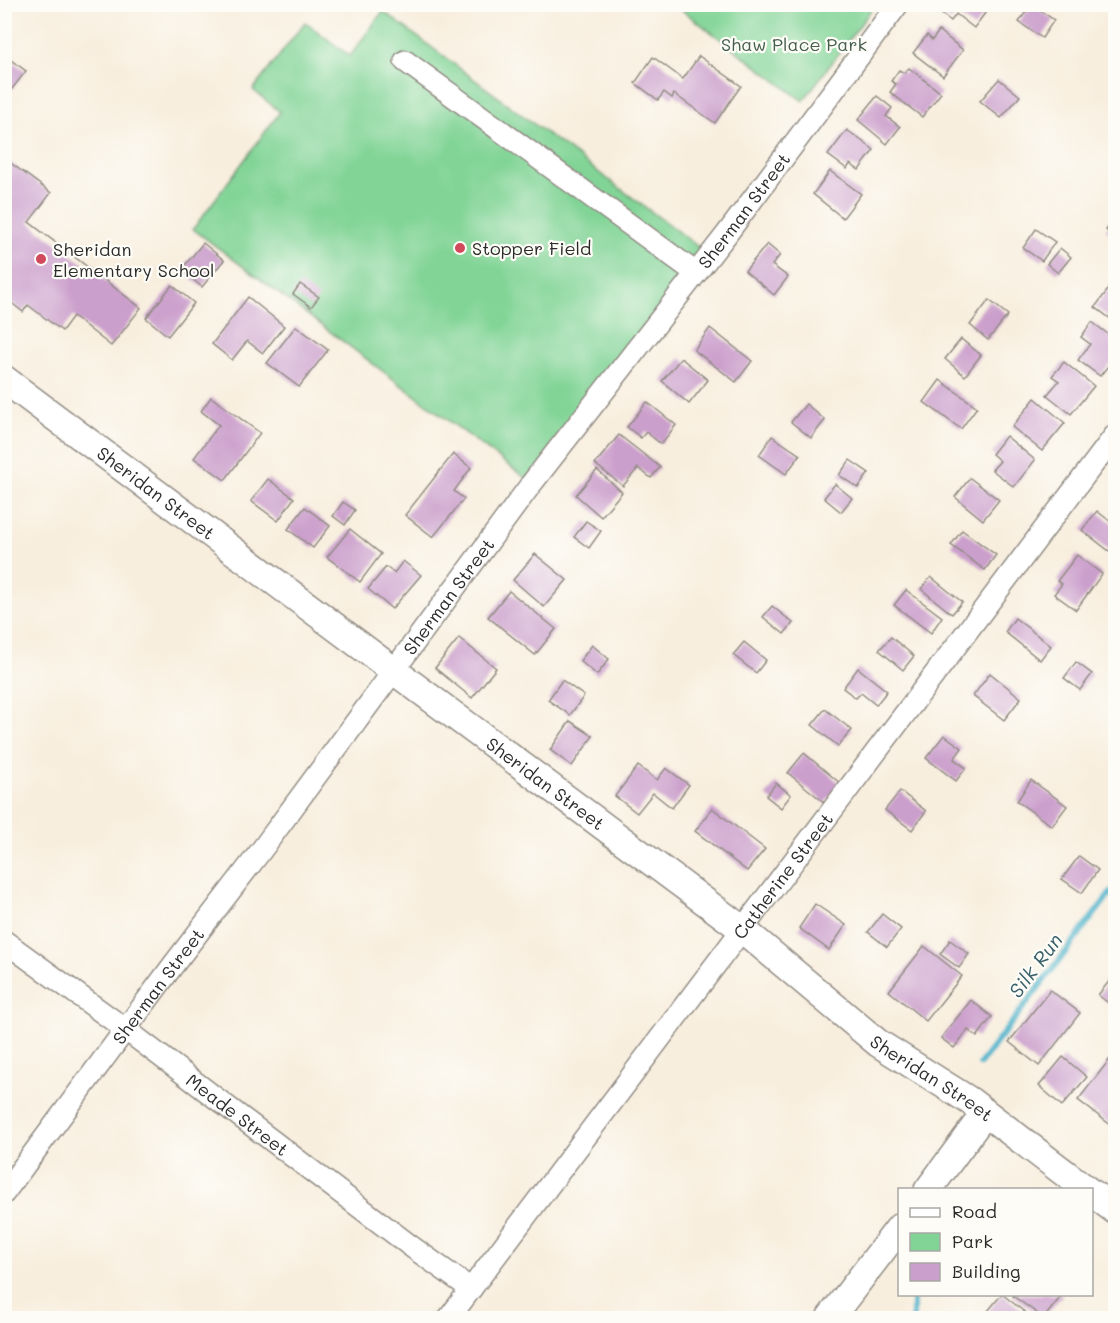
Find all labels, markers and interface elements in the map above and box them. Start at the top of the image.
park label: Shaw Place Park [721,32,867,56]
street label: Sherman Street [692,148,795,273]
place label: Stopper Field [472,236,592,260]
place label: Sheridan Elementary School [53,237,215,282]
marker: Stopper Field [453,241,467,255]
marker: Sheridan Elementary School [34,252,48,266]
street label: Sheridan Street [92,441,220,545]
street label: Sherman Street [397,533,499,659]
street label: Sheridan Street [482,732,610,835]
street label: Catherine Street [727,808,838,944]
street label: Sherman Street [107,923,209,1049]
water label: Silk Run [1002,928,1068,1002]
street label: Sheridan Street [865,1029,998,1126]
street label: Meade Street [182,1068,294,1161]
legend [898,1188,1093,1296]
text: Road [952,1199,997,1223]
text: Park [952,1229,993,1253]
text: Building [952,1259,1020,1283]

